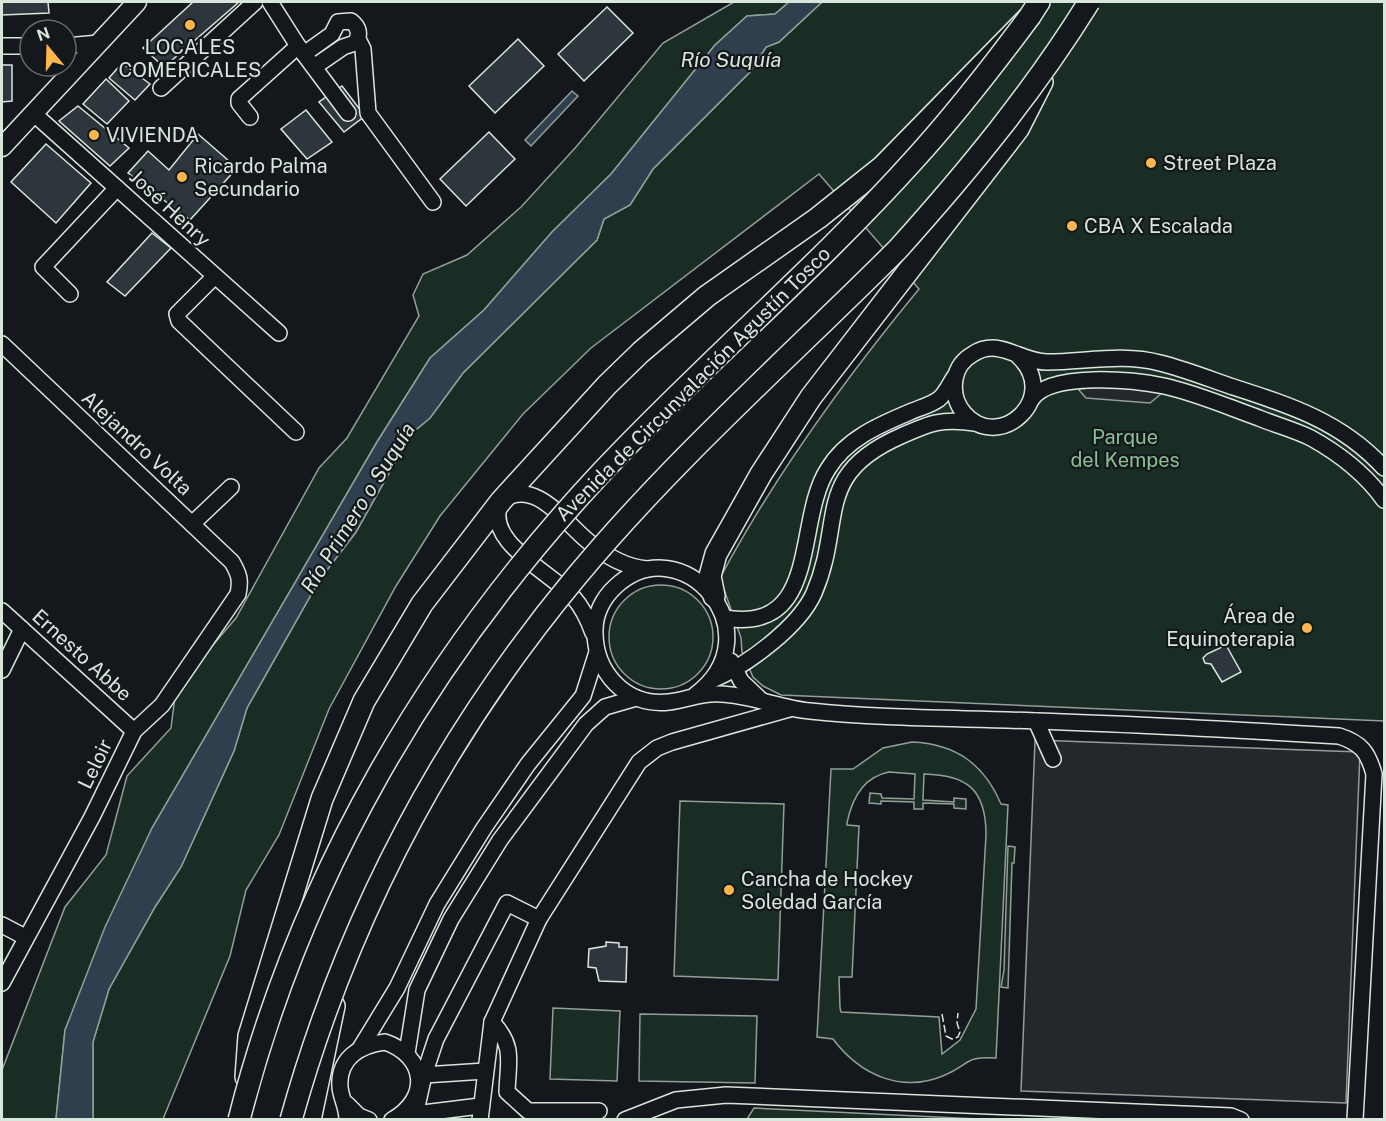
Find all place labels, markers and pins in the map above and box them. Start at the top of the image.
marker: LOCALES COMERICALES [183,18,197,32]
place label: LOCALES COMERICALES [118,35,262,82]
place label: VIVIENDA [106,123,199,147]
marker: VIVIENDA [87,128,101,142]
place label: Street Plaza [1163,151,1277,175]
place label: Ricardo Palma Secundario [194,154,328,201]
marker: Street Plaza [1144,156,1158,170]
marker: Ricardo Palma Secundario [175,170,189,184]
place label: CBA X Escalada [1084,214,1233,238]
marker: CBA X Escalada [1065,219,1079,233]
place label: Área de Equinoterapia [1166,603,1295,651]
marker: Área de Equinoterapia [1300,621,1314,635]
place label: Cancha de Hockey Soledad García [741,867,913,914]
marker: Cancha de Hockey Soledad García [722,883,736,897]

